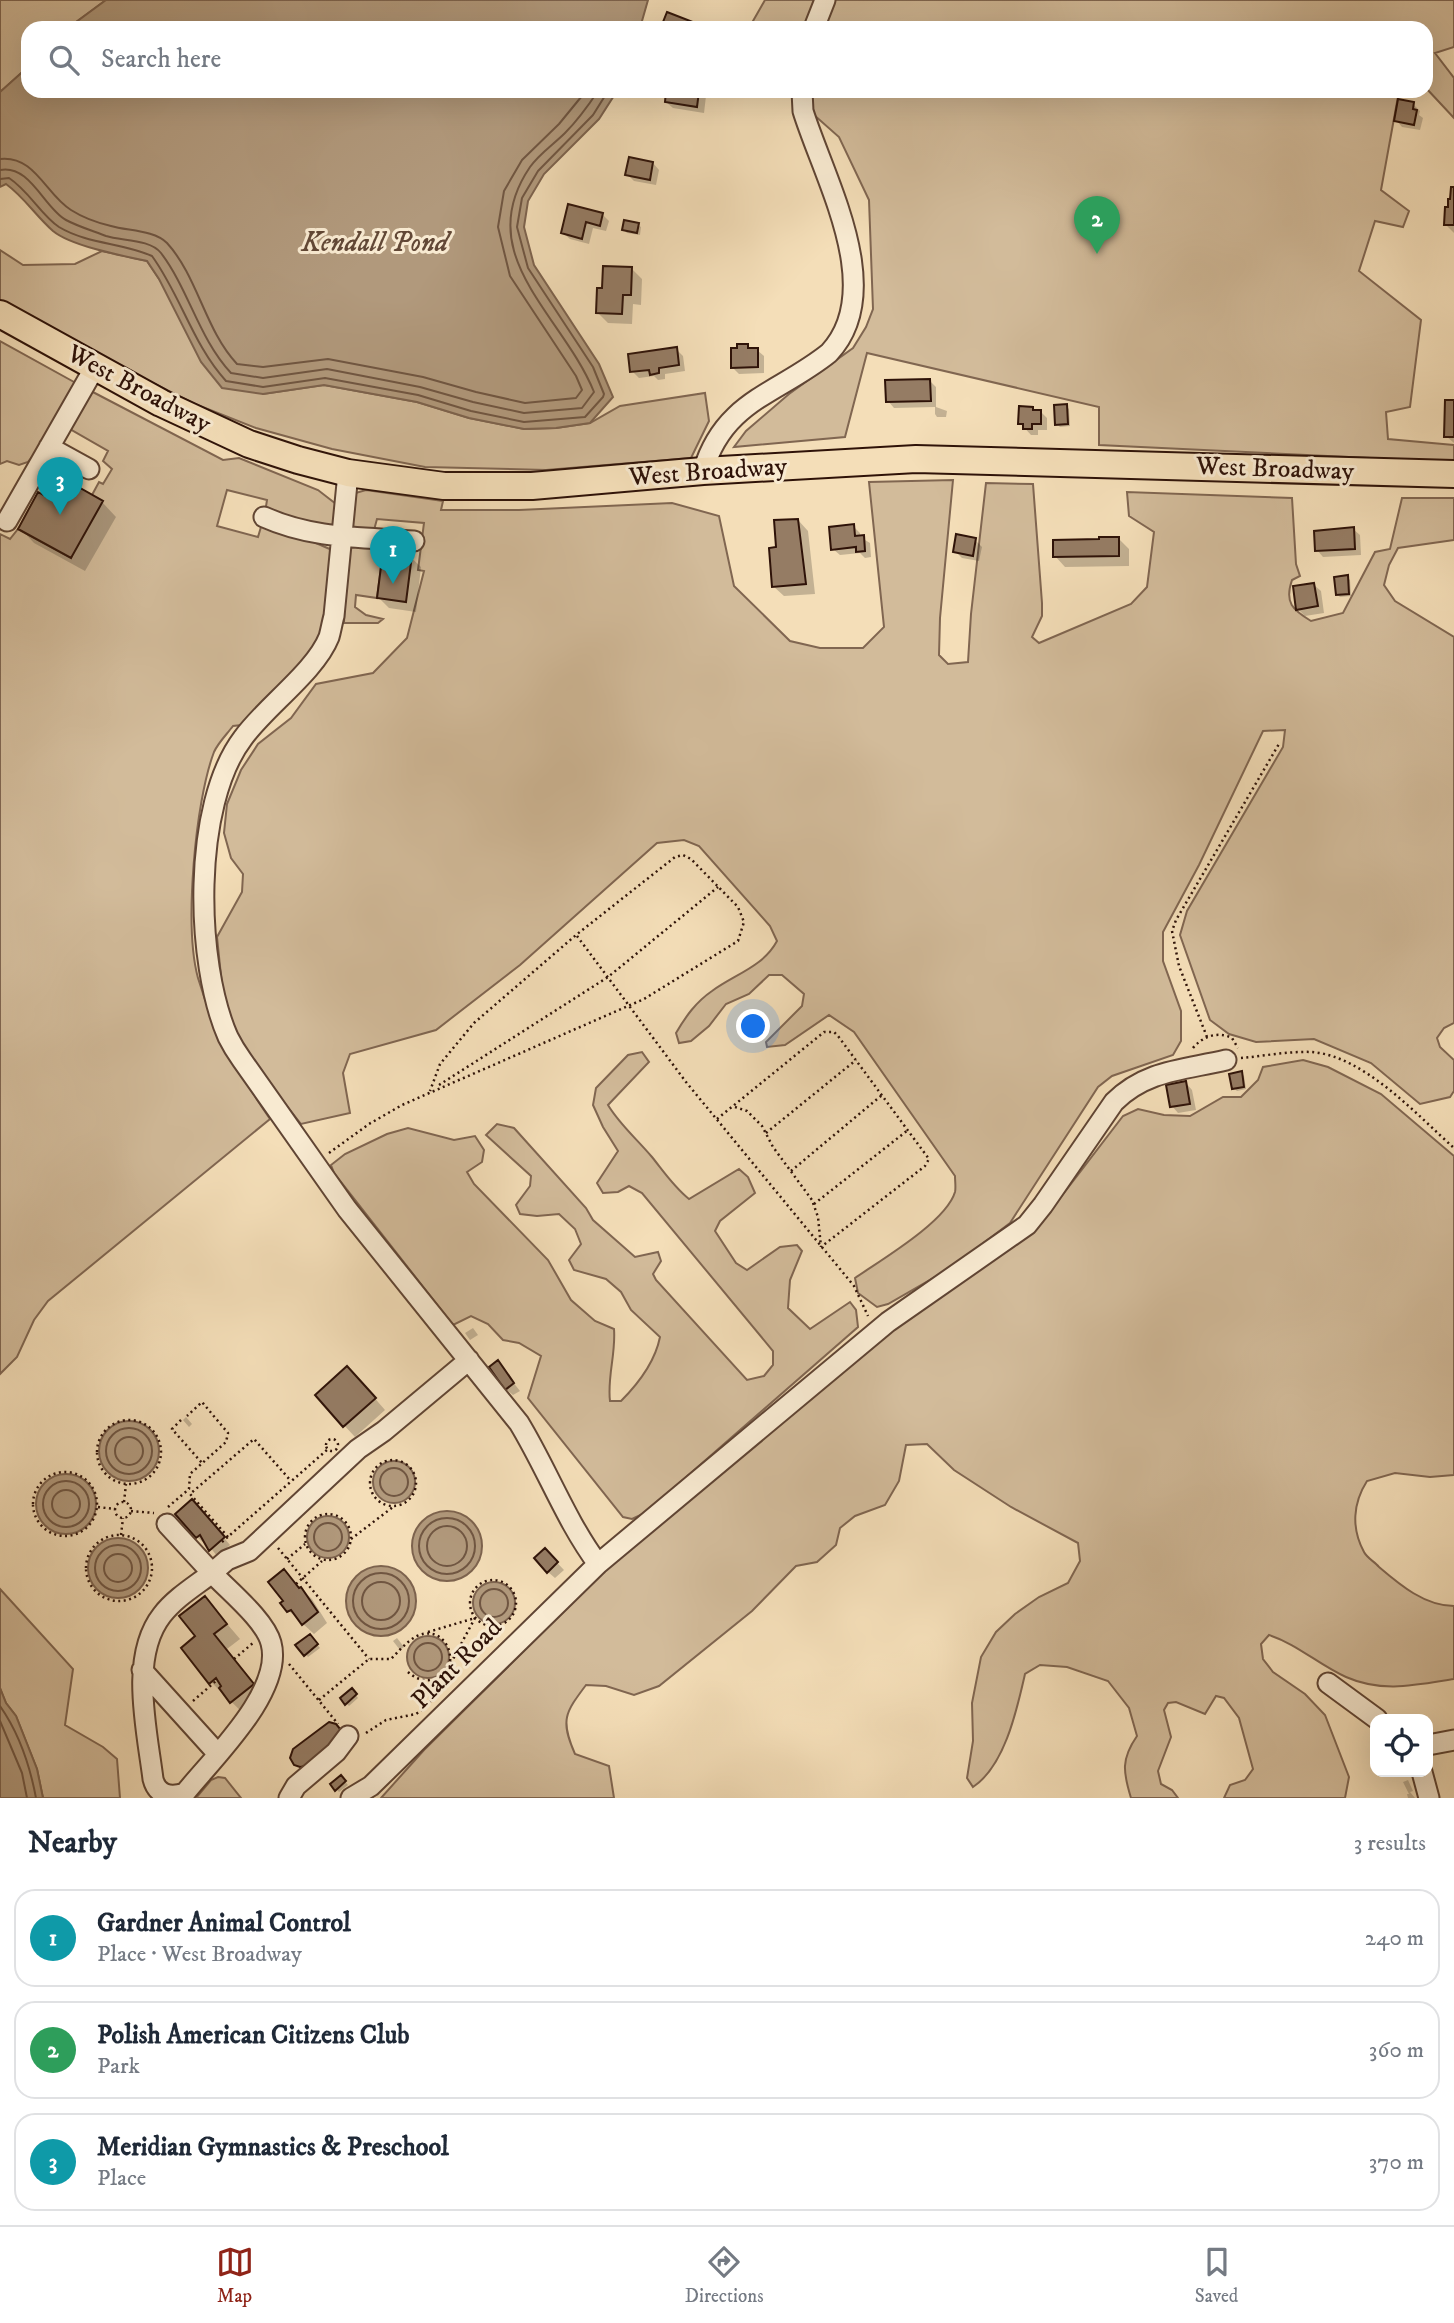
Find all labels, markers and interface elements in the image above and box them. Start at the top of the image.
search box [21,21,1433,98]
icon: search [45,41,83,79]
text: Search here [101,43,221,76]
pin: 2 [1074,196,1120,254]
water label: Kendall Pond [301,225,452,260]
street label: West Broadway [60,337,217,441]
street label: West Broadway [627,450,789,494]
street label: West Broadway [1194,450,1355,488]
pin: 3 [37,457,83,515]
pin: 1 [370,526,416,584]
your location [736,1009,770,1043]
street label: Plant Road [405,1612,509,1716]
map controls [1370,1714,1433,1777]
button: locate [1370,1714,1433,1777]
text: Nearby [28,1825,117,1862]
text: 3 results [1354,1829,1426,1858]
text: Gardner Animal Control [97,1907,351,1940]
text: 1 [49,1924,57,1953]
text: 240 m [1365,1924,1424,1953]
text: Place · West Broadway [97,1940,302,1969]
text: Polish American Citizens Club [97,2019,410,2052]
text: 2 [47,2036,59,2065]
text: 360 m [1369,2036,1424,2065]
text: Park [97,2052,140,2081]
text: Meridian Gymnastics & Preschool [97,2131,449,2164]
text: 3 [49,2148,57,2177]
text: 370 m [1369,2148,1424,2177]
text: Place [97,2164,146,2193]
tab: Map [216,2243,254,2308]
tab: Directions [685,2243,764,2308]
tab: Saved [1195,2243,1238,2308]

